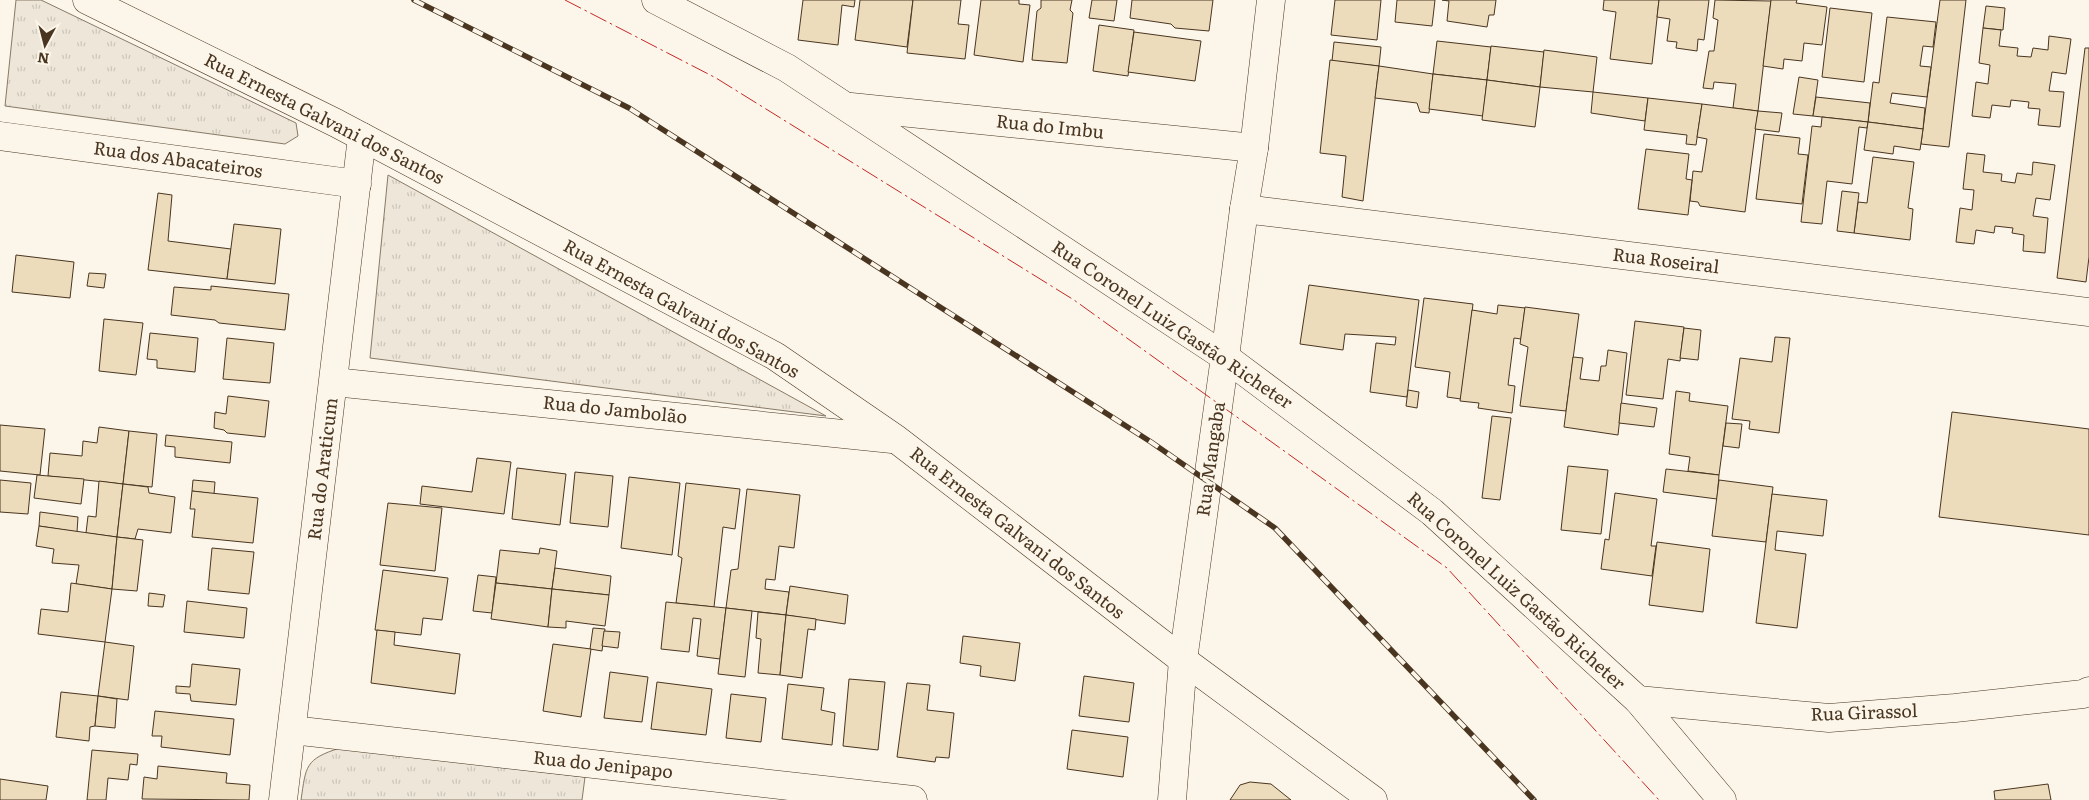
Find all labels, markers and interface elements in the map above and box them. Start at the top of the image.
north arrow [20,20,70,70]
street label: Rua Ernesta Galvani dos Santos [200,45,449,190]
text: N [36,48,50,70]
street label: Rua do Imbu [995,106,1106,145]
street label: Rua dos Abacateiros [92,133,265,184]
street label: Rua Ernesta Galvani dos Santos [559,231,805,384]
street label: Rua Coronel Luiz Gastão Richeter [1047,233,1299,415]
street label: Rua Roseiral [1611,240,1721,279]
street label: Rua do Jambolão [542,388,689,430]
street label: Rua do Araticum [299,396,344,542]
street label: Rua Mangaba [1188,399,1231,518]
street label: Rua Ernesta Galvani dos Santos [905,439,1131,624]
street label: Rua Coronel Luiz Gastão Richeter [1402,484,1632,696]
street label: Rua Girassol [1810,696,1918,727]
street label: Rua do Jenipapo [532,743,674,784]

